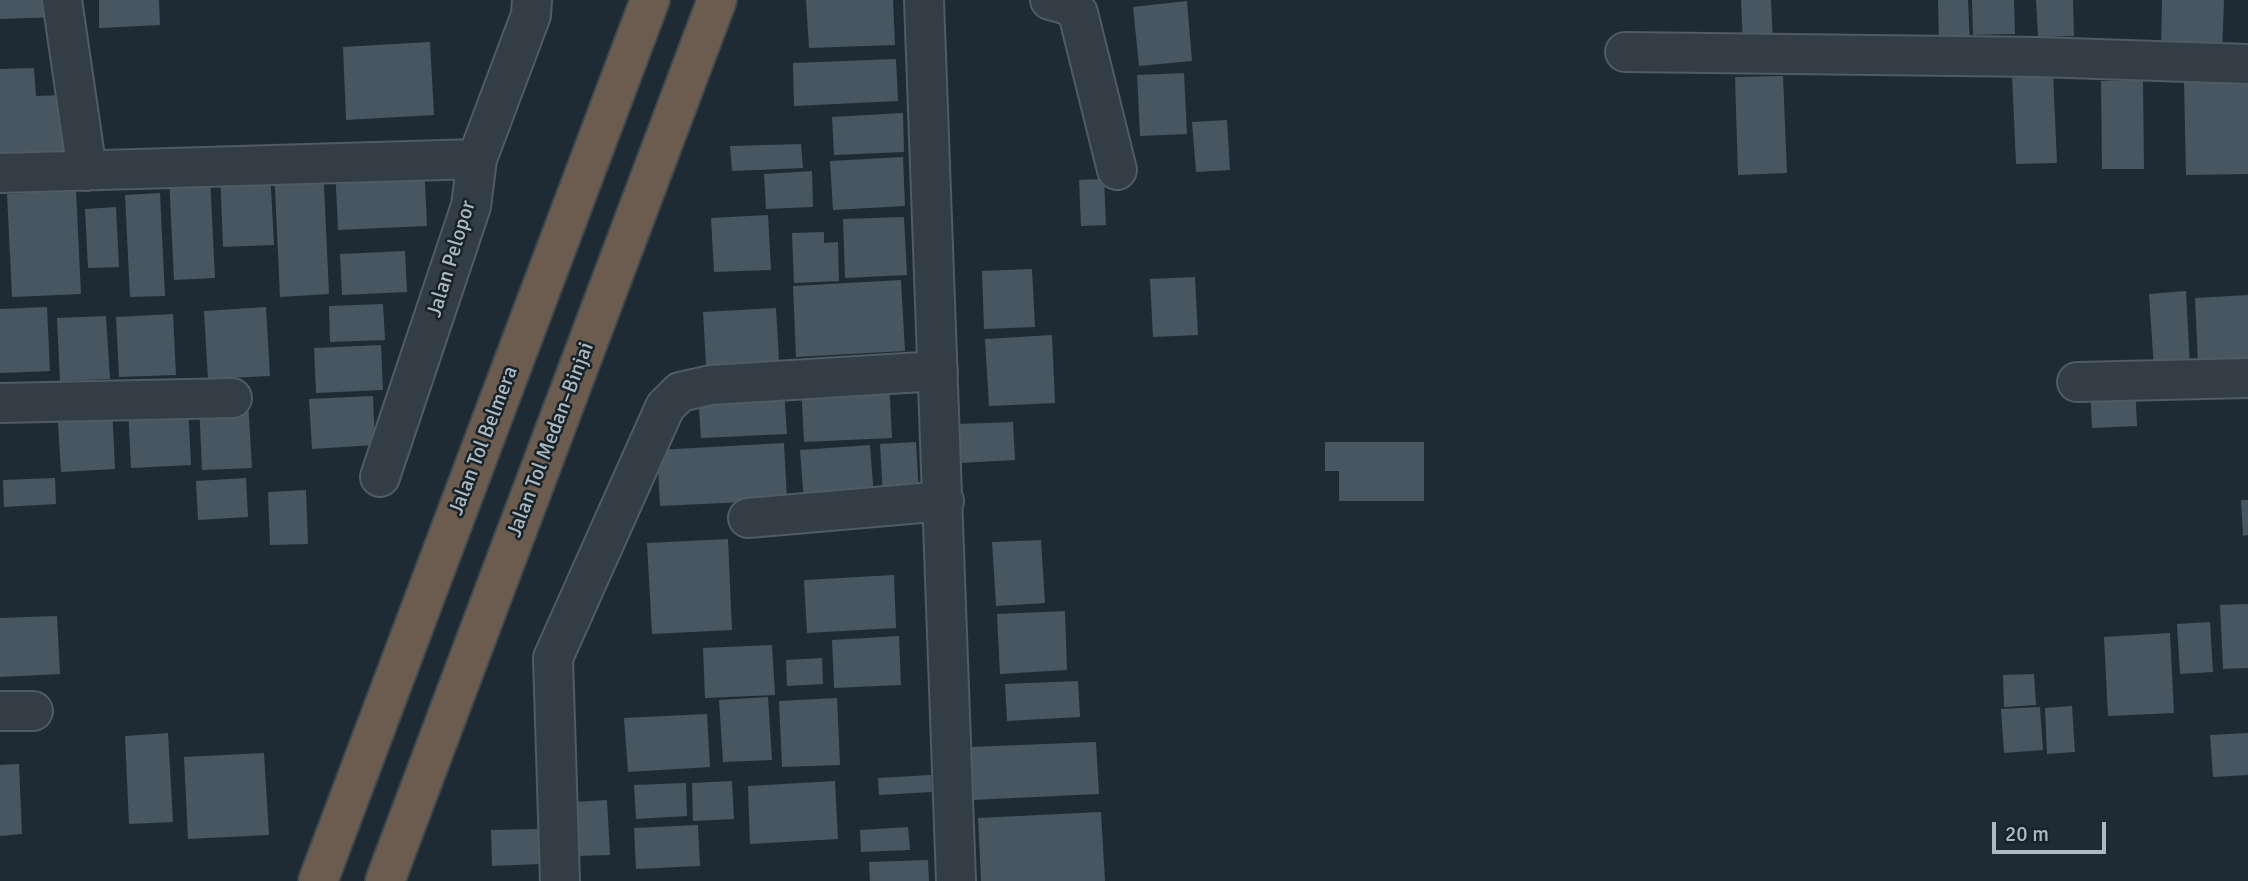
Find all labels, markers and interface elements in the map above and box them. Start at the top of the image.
street label: Jalan Pelopor [422,197,482,321]
street label: Jalan Tol Medan–Binjai [502,339,600,541]
street label: Jalan Tol Belmera [444,363,524,519]
scale bar [1996,808,2110,852]
text: 20 m [2005,821,2049,847]

